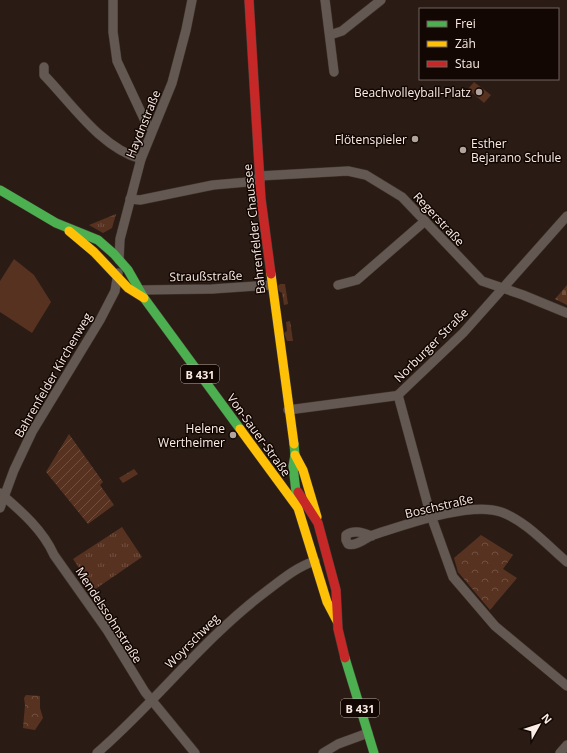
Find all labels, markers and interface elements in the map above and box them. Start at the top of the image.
legend [419,8,559,80]
text: Frei [455,15,476,32]
text: Zäh [455,35,476,52]
text: Stau [455,55,480,72]
place label: Beachvolleyball-Platz [354,84,471,101]
street label: Haydnstraße [122,87,164,161]
marker: Beachvolleyball-Platz [474,87,484,97]
place label: Flötenspieler [335,131,407,148]
marker: Flötenspieler [410,134,420,144]
place label: Esther Bejarano Schule [471,135,562,166]
marker: Esther Bejarano Schule [458,145,468,155]
street label: Bahrenfelder Chaussee [239,163,269,295]
street label: Regerstraße [410,188,469,250]
street label: Straußstraße [169,267,243,285]
street label: Norburger Straße [390,304,472,386]
street label: Bahrenfelder Kirchenweg [10,309,96,441]
road number: B 431 [181,365,219,383]
street label: Von-Sauer-Straße [223,390,295,480]
place label: Helene Wertheimer [158,420,225,451]
marker: Helene Wertheimer [228,430,238,440]
street label: Boschstraße [403,490,475,522]
street label: Mendelssohnstraße [72,564,147,666]
street label: Woyrschweg [161,610,223,672]
road number: B 431 [341,699,379,717]
north arrow [519,705,559,745]
text: N [539,710,556,727]

